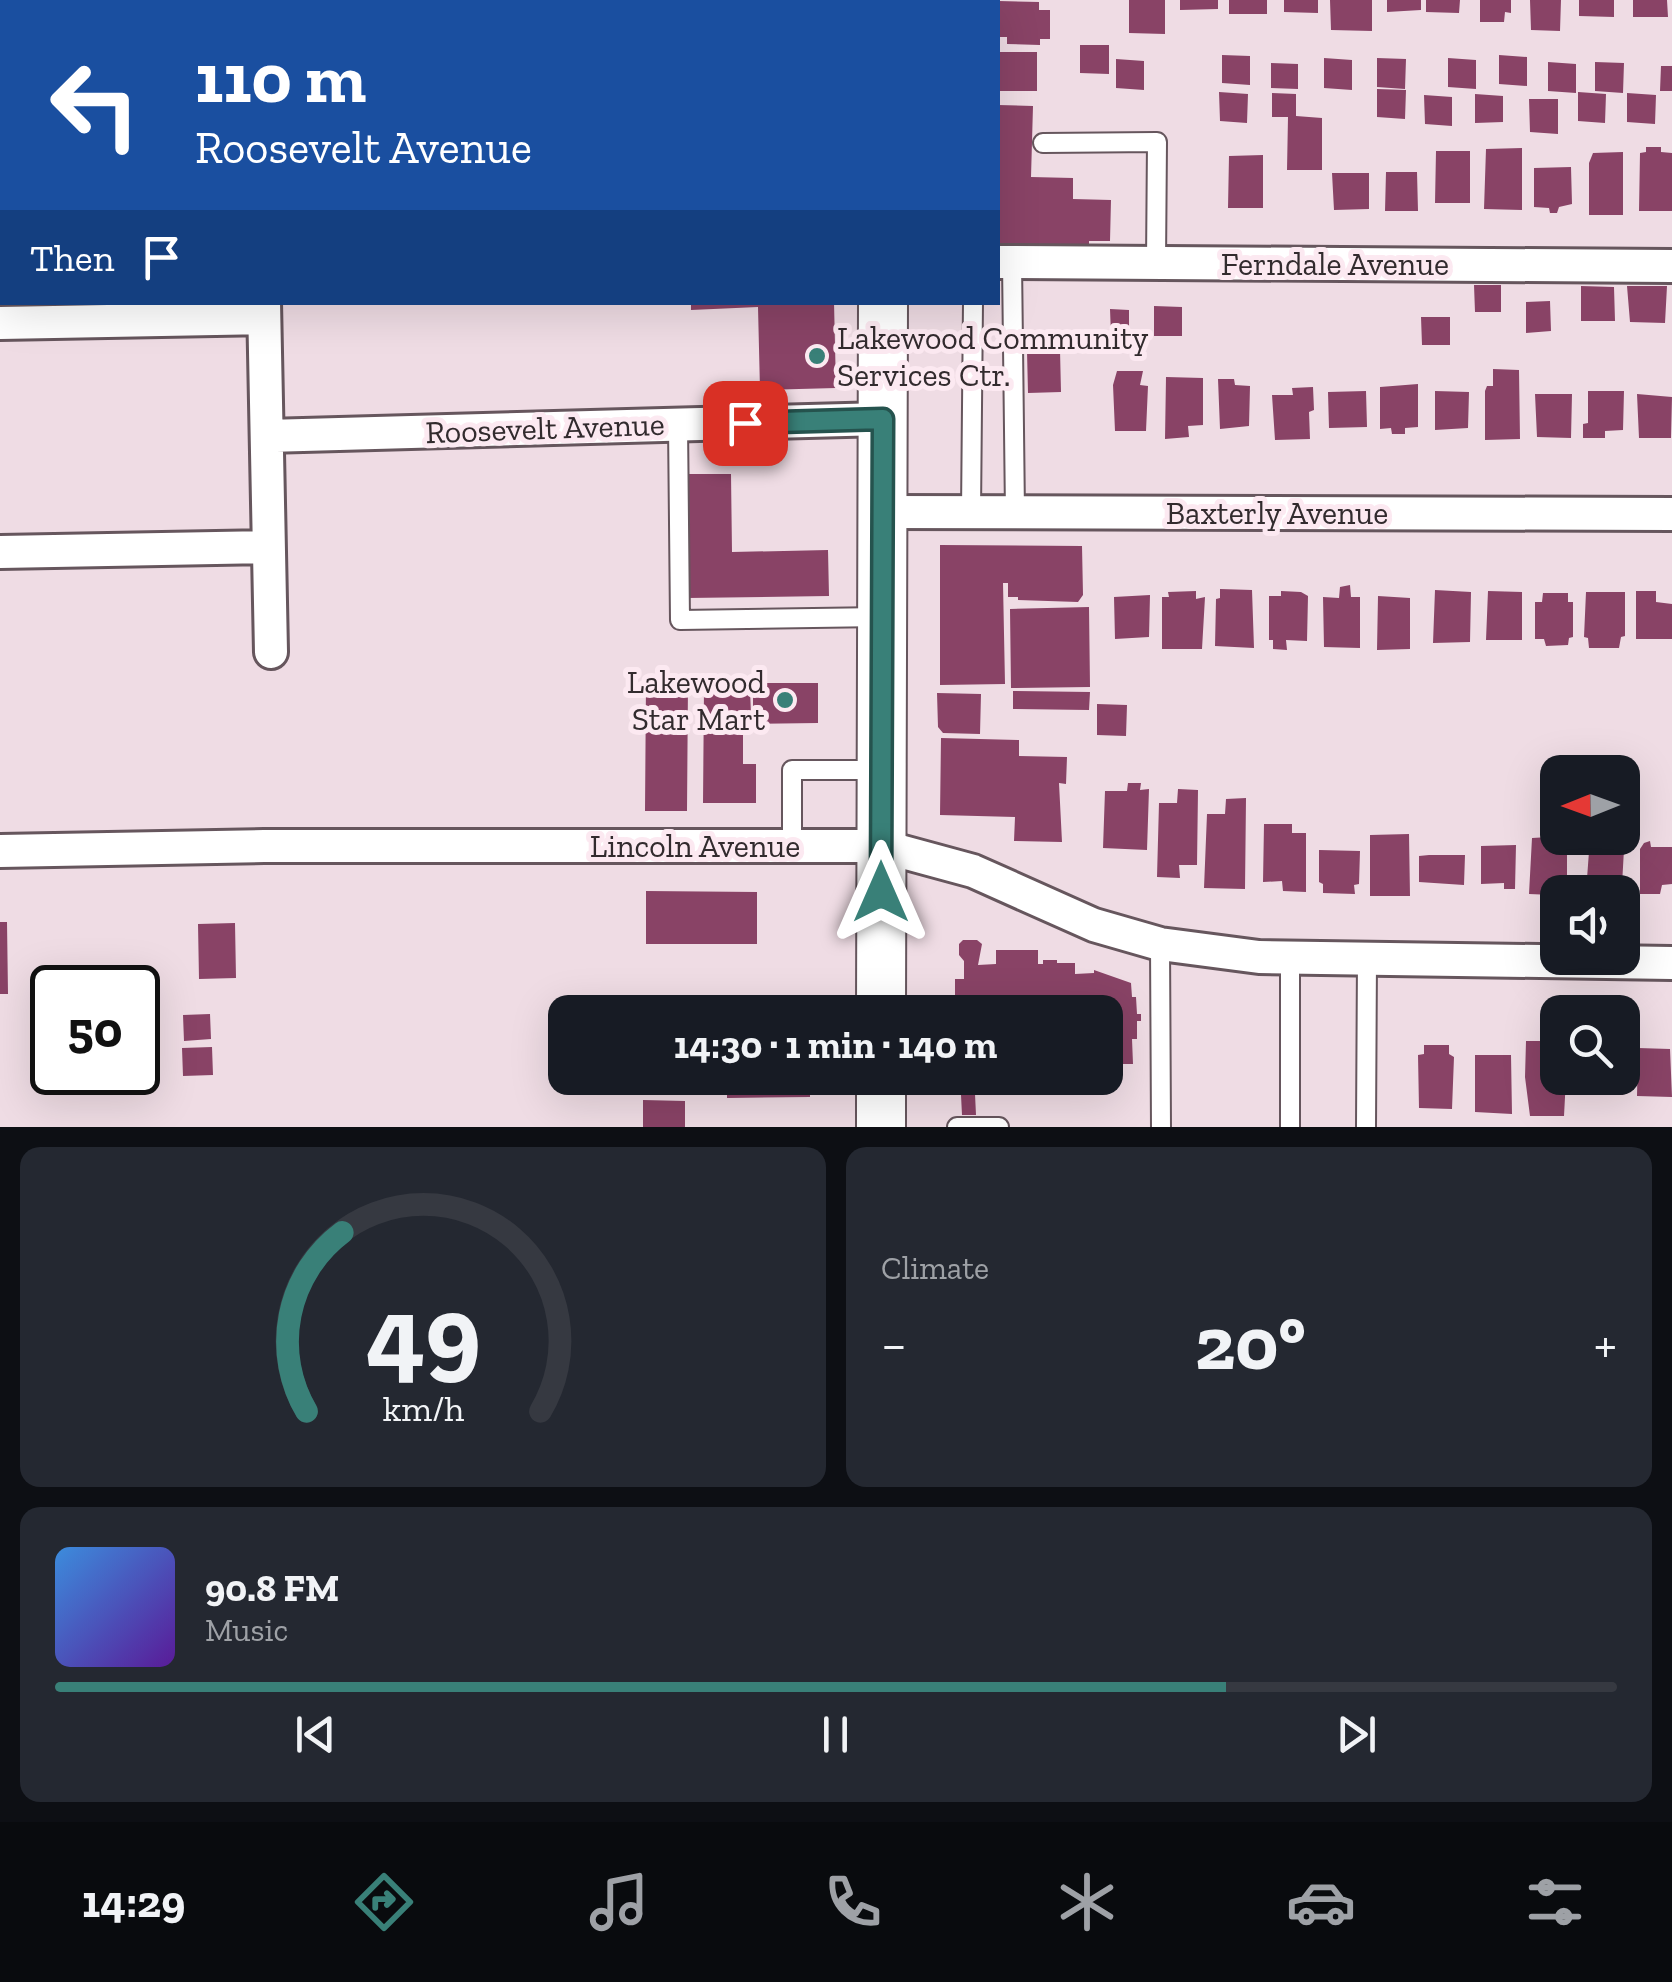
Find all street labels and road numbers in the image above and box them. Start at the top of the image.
street label: Ferndale Avenue [1221,245,1449,283]
street label: Roosevelt Avenue [425,405,665,451]
street label: Baxterly Avenue [1166,494,1388,532]
street label: Lincoln Avenue [590,827,800,865]

